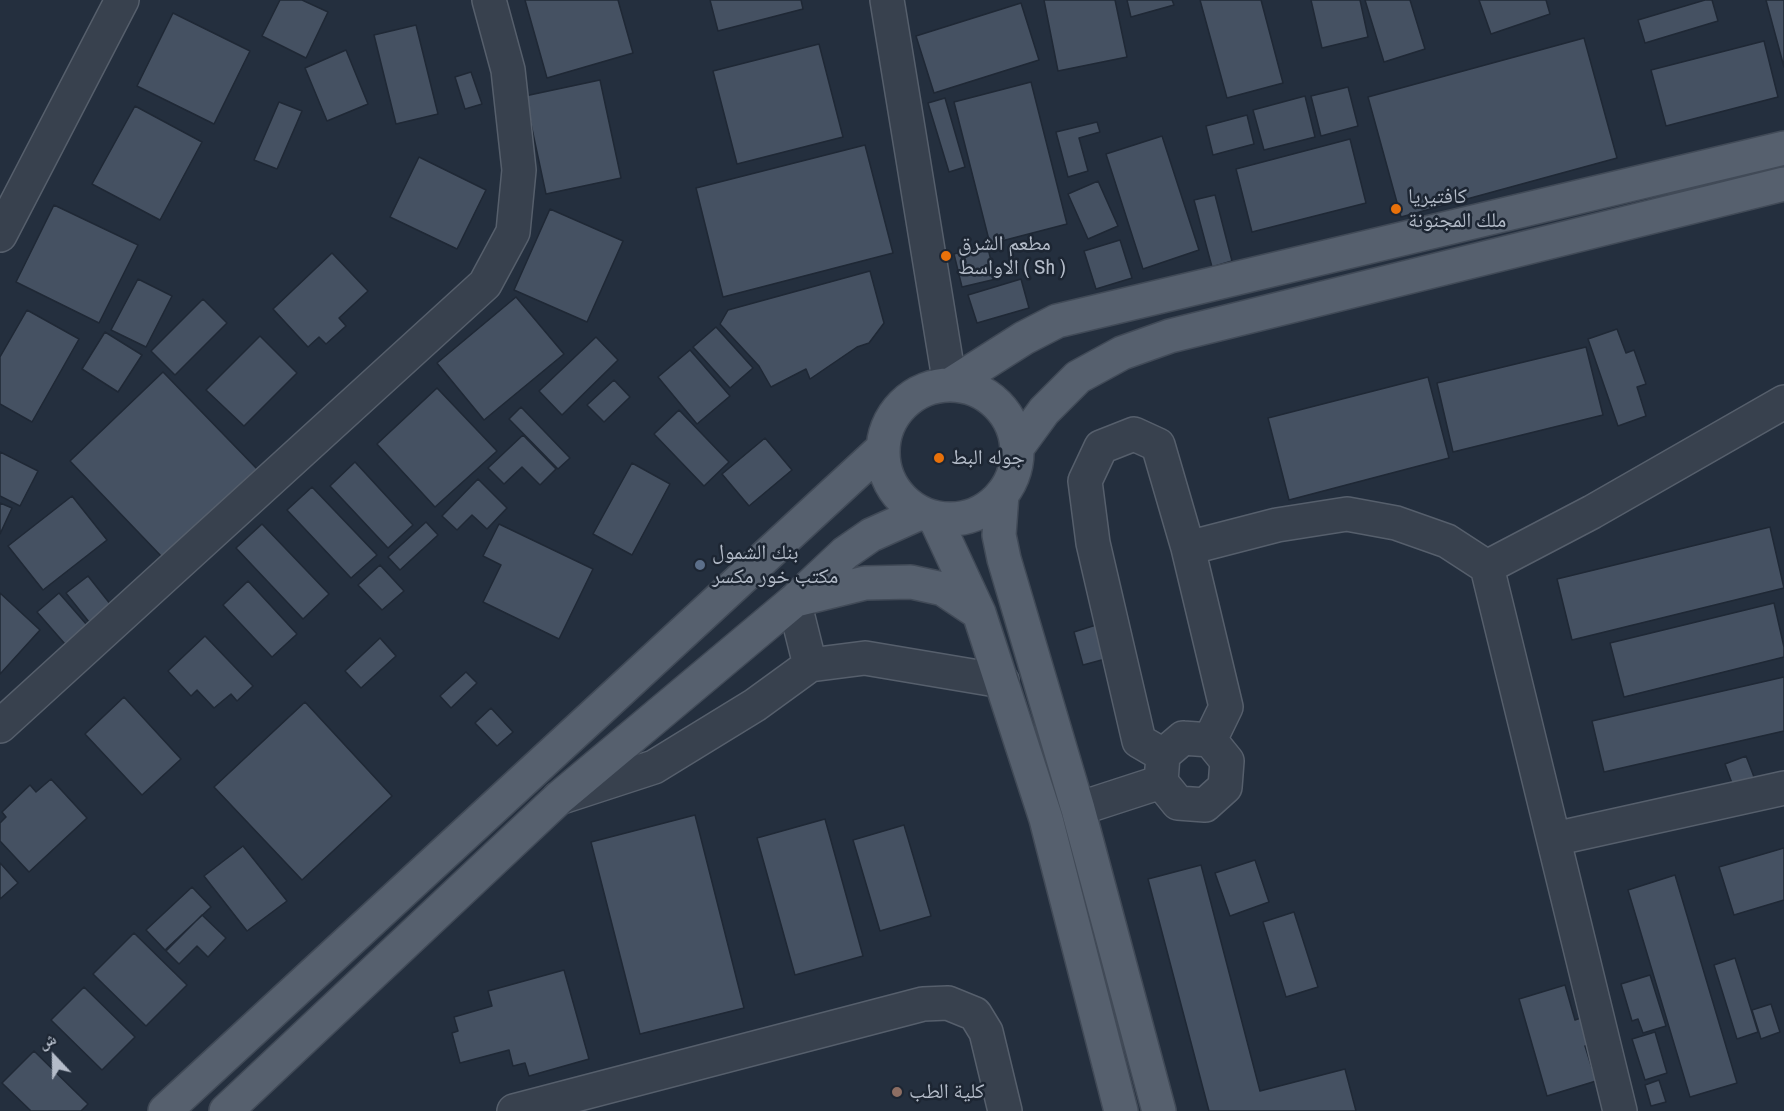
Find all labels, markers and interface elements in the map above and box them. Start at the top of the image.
place label: كافتيريا ملك المجنونة [1408,184,1506,234]
marker: كافتيريا ملك المجنونة [1389,202,1403,216]
place label: مطعم الشرق الاواسط ( Sh ) [958,231,1066,281]
marker: مطعم الشرق الاواسط ( Sh ) [939,249,953,263]
place label: جوله البط [951,445,1025,471]
marker: جوله البط [932,451,946,465]
place label: بنك الشمول مكتب خور مكسر [712,540,838,590]
marker: بنك الشمول مكتب خور مكسر [693,558,707,572]
north arrow [24,1027,84,1087]
text: ش [35,1027,59,1054]
place label: كلية الطب [909,1079,985,1105]
marker: كلية الطب [890,1085,904,1099]

